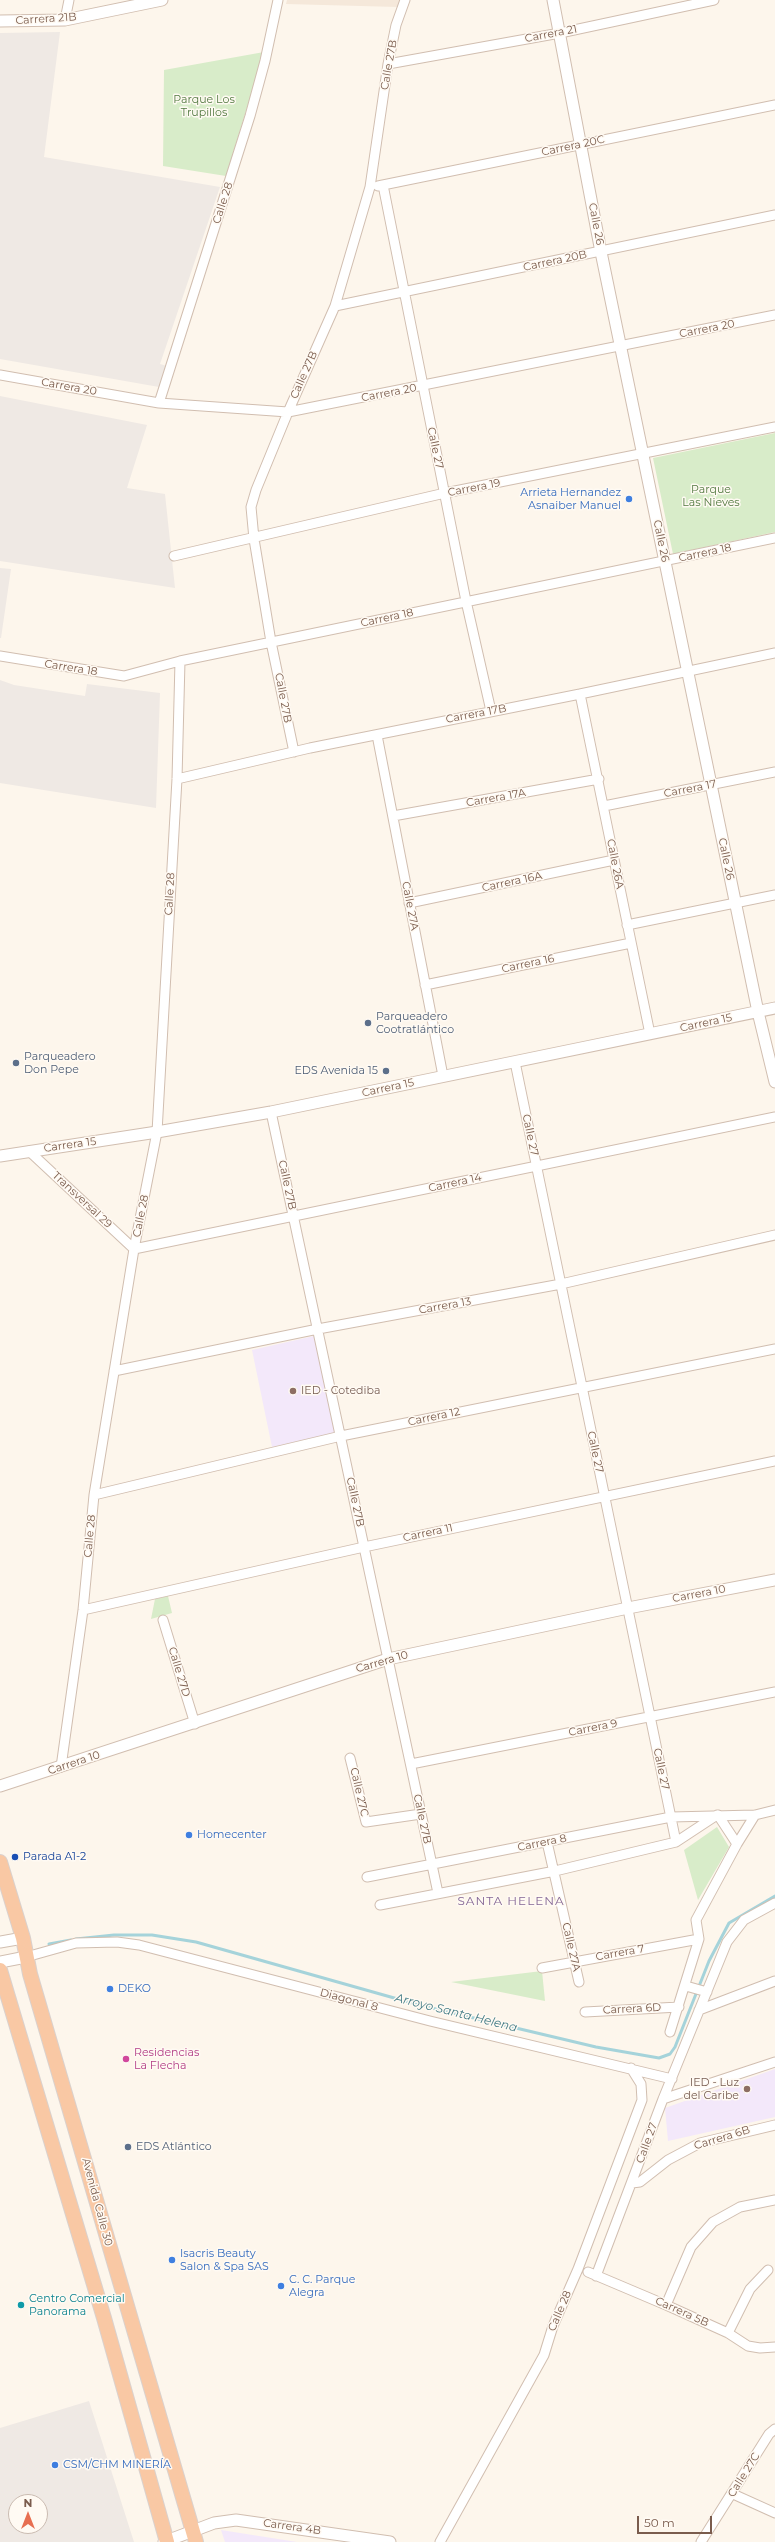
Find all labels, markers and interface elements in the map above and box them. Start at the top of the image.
street label: Carrera 21B [15,10,77,28]
street label: Carrera 21 [524,22,578,46]
street label: Calle 27B [378,39,400,91]
park label: Parque Los Trupillos [173,93,235,119]
street label: Carrera 20C [540,133,606,159]
street label: Calle 28 [210,181,236,225]
street label: Calle 26 [585,202,607,246]
street label: Carrera 20B [522,248,588,274]
street label: Carrera 20 [678,317,736,341]
street label: Calle 27B [288,349,320,401]
street label: Carrera 20 [40,376,98,398]
street label: Carrera 20 [360,381,418,405]
street label: Calle 27 [424,426,446,470]
street label: Carrera 19 [447,476,501,500]
park label: Parque Las Nieves [682,483,740,509]
place label: Arrieta Hernandez Asnaiber Manuel [520,486,621,512]
marker: Arrieta Hernandez Asnaiber Manuel [624,494,634,504]
street label: Calle 26 [650,519,672,563]
street label: Carrera 18 [677,541,733,565]
street label: Carrera 18 [359,606,415,630]
street label: Carrera 18 [43,657,99,679]
street label: Calle 27B [272,672,294,724]
street label: Carrera 17B [445,702,507,726]
street label: Carrera 17 [663,777,717,801]
street label: Carrera 17A [465,786,527,810]
street label: Calle 26 [715,837,737,881]
street label: Calle 26A [604,838,626,890]
street label: Carrera 16A [481,869,543,895]
street label: Calle 28 [162,872,178,916]
street label: Calle 27A [399,880,421,932]
street label: Carrera 16 [500,952,556,976]
place label: Parqueadero Cootratlántico [376,1010,454,1036]
street label: Carrera 15 [679,1011,733,1035]
marker: Parqueadero Cootratlántico [363,1018,373,1028]
place label: Parqueadero Don Pepe [24,1050,96,1076]
marker: Parqueadero Don Pepe [11,1058,21,1068]
place label: EDS Avenida 15 [294,1064,378,1078]
marker: EDS Avenida 15 [381,1066,391,1076]
street label: Carrera 15 [361,1076,415,1100]
street label: Calle 27 [519,1113,541,1157]
street label: Carrera 15 [43,1135,97,1155]
street label: Calle 27B [275,1159,299,1211]
street label: Transversal 29 [49,1169,115,1231]
street label: Carrera 14 [427,1171,483,1195]
street label: Calle 28 [130,1194,152,1238]
street label: Carrera 13 [418,1295,472,1317]
place label: IED - Cotediba [301,1384,380,1398]
marker: IED - Cotediba [288,1386,298,1396]
street label: Carrera 12 [407,1405,461,1429]
street label: Calle 27 [584,1430,606,1474]
street label: Calle 27B [343,1476,367,1528]
street label: Calle 28 [82,1514,98,1558]
street label: Carrera 11 [402,1521,454,1545]
street label: Carrera 10 [671,1582,727,1606]
street label: Calle 27D [165,1645,193,1699]
street label: Carrera 10 [354,1648,410,1676]
street label: Carrera 9 [567,1717,619,1739]
street label: Calle 27 [650,1747,672,1791]
street label: Carrera 10 [46,1748,102,1778]
street label: Calle 27C [347,1766,371,1818]
street label: Calle 27B [410,1793,434,1845]
place label: Homecenter [197,1828,267,1842]
marker: Homecenter [184,1830,194,1840]
street label: Carrera 8 [516,1832,568,1854]
place label: Parada A1-2 [23,1850,86,1864]
marker: Parada A1-2 [10,1852,20,1862]
district label: SANTA HELENA [457,1894,565,1908]
street label: Calle 27A [559,1921,583,1973]
street label: Carrera 7 [595,1942,645,1964]
place label: DEKO [118,1982,151,1996]
marker: DEKO [105,1984,115,1994]
street label: Diagonal 8 [318,1986,380,2014]
water label: Arroyo Santa Helena [393,1991,519,2035]
street label: Carrera 6D [602,2001,662,2017]
place label: Residencias La Flecha [134,2046,199,2072]
marker: Residencias La Flecha [121,2054,131,2064]
place label: IED - Luz del Caribe [683,2076,739,2102]
marker: IED - Luz del Caribe [742,2084,752,2094]
street label: Calle 27 [634,2121,660,2165]
street label: Carrera 6B [692,2123,752,2153]
place label: EDS Atlántico [136,2140,212,2154]
marker: EDS Atlántico [123,2142,133,2152]
street label: Avenida Calle 30 [79,2157,115,2247]
place label: Isacris Beauty Salon & Spa SAS [180,2247,269,2273]
marker: Isacris Beauty Salon & Spa SAS [167,2255,177,2265]
place label: C. C. Parque Alegra [289,2273,355,2299]
marker: C. C. Parque Alegra [276,2281,286,2291]
street label: Calle 28 [546,2289,574,2333]
place label: Centro Comercial Panorama [29,2292,125,2318]
street label: Carrera 5B [653,2294,711,2330]
marker: Centro Comercial Panorama [16,2300,26,2310]
street label: Calle 27C [725,2450,763,2500]
place label: CSM/CHM MINERÍA [63,2458,171,2472]
marker: CSM/CHM MINERÍA [50,2460,60,2470]
north arrow [8,2494,48,2534]
text: N [24,2496,32,2510]
scale bar [639,2508,714,2534]
text: 50 m [644,2515,675,2530]
street label: Carrera 4B [262,2516,322,2538]

